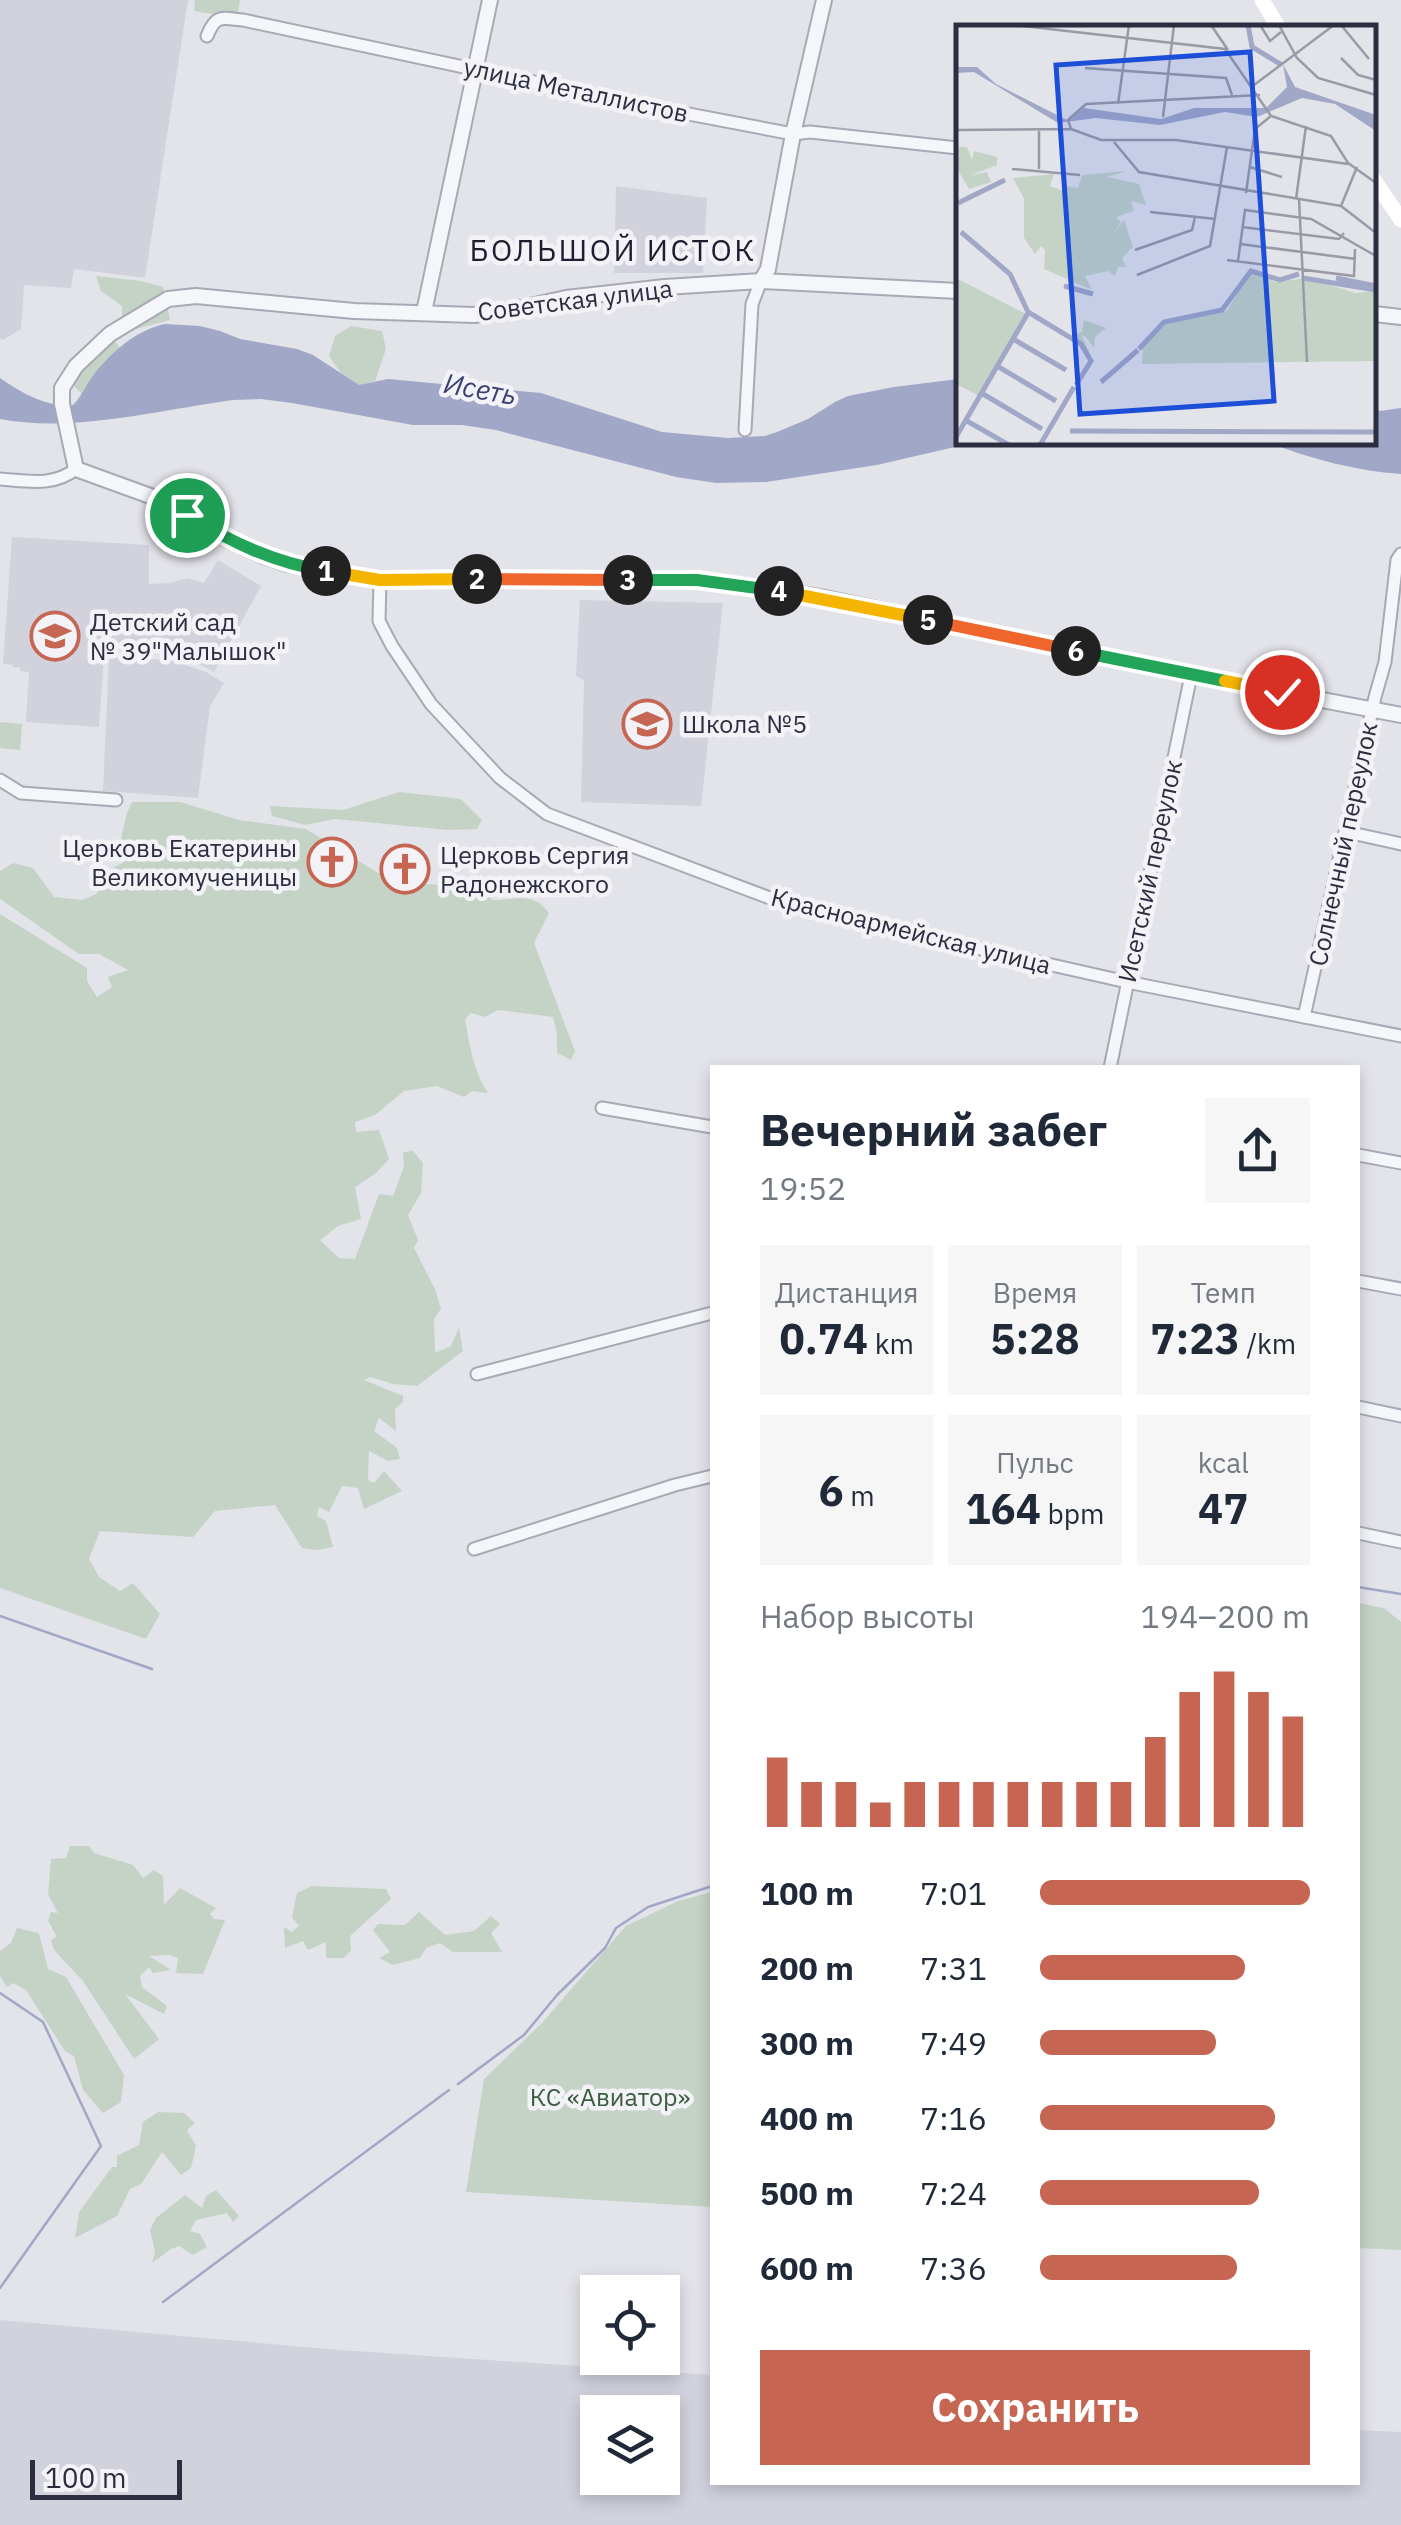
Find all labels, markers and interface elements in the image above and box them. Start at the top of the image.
inset map [956,25,1376,445]
street label: улица Металлистов [461,50,692,129]
district label: БОЛЬШОЙ ИСТОК [469,230,757,269]
street label: Советская улица [476,271,674,328]
water label: Исеть [441,364,519,413]
pin [145,473,230,558]
icon: arrive [160,488,215,543]
pin: 1 [301,546,351,596]
text: 1 [318,552,334,589]
pin: 2 [452,554,502,604]
pin: 3 [603,555,653,605]
text: 2 [469,560,485,597]
text: 3 [620,561,636,598]
pin: 4 [754,566,804,616]
text: 4 [771,572,787,609]
pin: 5 [903,595,953,645]
text: 5 [920,601,936,638]
place label: Детский сад № 39"Малышок" [90,605,286,667]
school or university icon: Детский сад № 39"Малышок" [29,610,81,662]
pin: 6 [1051,626,1101,676]
text: 6 [1068,632,1084,669]
pin [1240,650,1325,735]
icon: check [1255,665,1310,720]
school or university icon: Школа №5 [621,698,673,750]
place label: Школа №5 [682,707,807,740]
street label: Солнечный переулок [1300,719,1385,969]
street label: Исетский переулок [1110,757,1189,985]
place label: Церковь Екатерины Великомученицы [62,831,297,893]
church icon: Церковь Екатерины Великомученицы [306,836,358,888]
place label: Церковь Сергия Радонежского [440,838,629,900]
church icon: Церковь Сергия Радонежского [379,843,431,895]
street label: Красноармейская улица [768,880,1055,981]
button: share [1205,1098,1310,1203]
text: Вечерний забег [760,1100,1107,1158]
text: 19:52 [760,1167,846,1209]
text: Дистанция [775,1274,918,1311]
text: Время [993,1274,1077,1311]
text: Темп [1191,1274,1256,1311]
text: 0.74 [779,1311,868,1366]
text: 5:28 [990,1311,1080,1366]
text: 7:23 [1150,1311,1240,1366]
text: km [868,1325,914,1362]
text: /km [1240,1325,1296,1362]
text: Пульс [996,1444,1074,1481]
text: kcal [1198,1444,1249,1481]
text: 6 [819,1463,844,1518]
text: m [844,1477,875,1514]
text: 164 [965,1481,1041,1536]
text: 47 [1198,1481,1249,1536]
text: bpm [1041,1495,1105,1532]
text: Набор высоты [760,1595,975,1637]
text: 194–200 m [1140,1595,1310,1637]
text: 100 m [760,1872,854,1914]
text: 7:01 [920,1872,987,1914]
text: 200 m [760,1947,854,1989]
text: 7:31 [920,1947,987,1989]
text: 300 m [760,2022,854,2064]
text: 7:49 [920,2022,987,2064]
park label: КС «Авиатор» [530,2080,690,2113]
text: 400 m [760,2097,854,2139]
text: 7:16 [920,2097,987,2139]
text: 500 m [760,2172,854,2214]
text: 7:24 [920,2172,987,2214]
text: 600 m [760,2247,854,2289]
text: 7:36 [920,2247,987,2289]
map controls [580,2275,680,2495]
button: locate [580,2275,680,2375]
button: Сохранить [760,2350,1310,2465]
button: layers [580,2395,680,2495]
scale bar [30,2455,182,2500]
text: 100 m [45,2459,126,2496]

